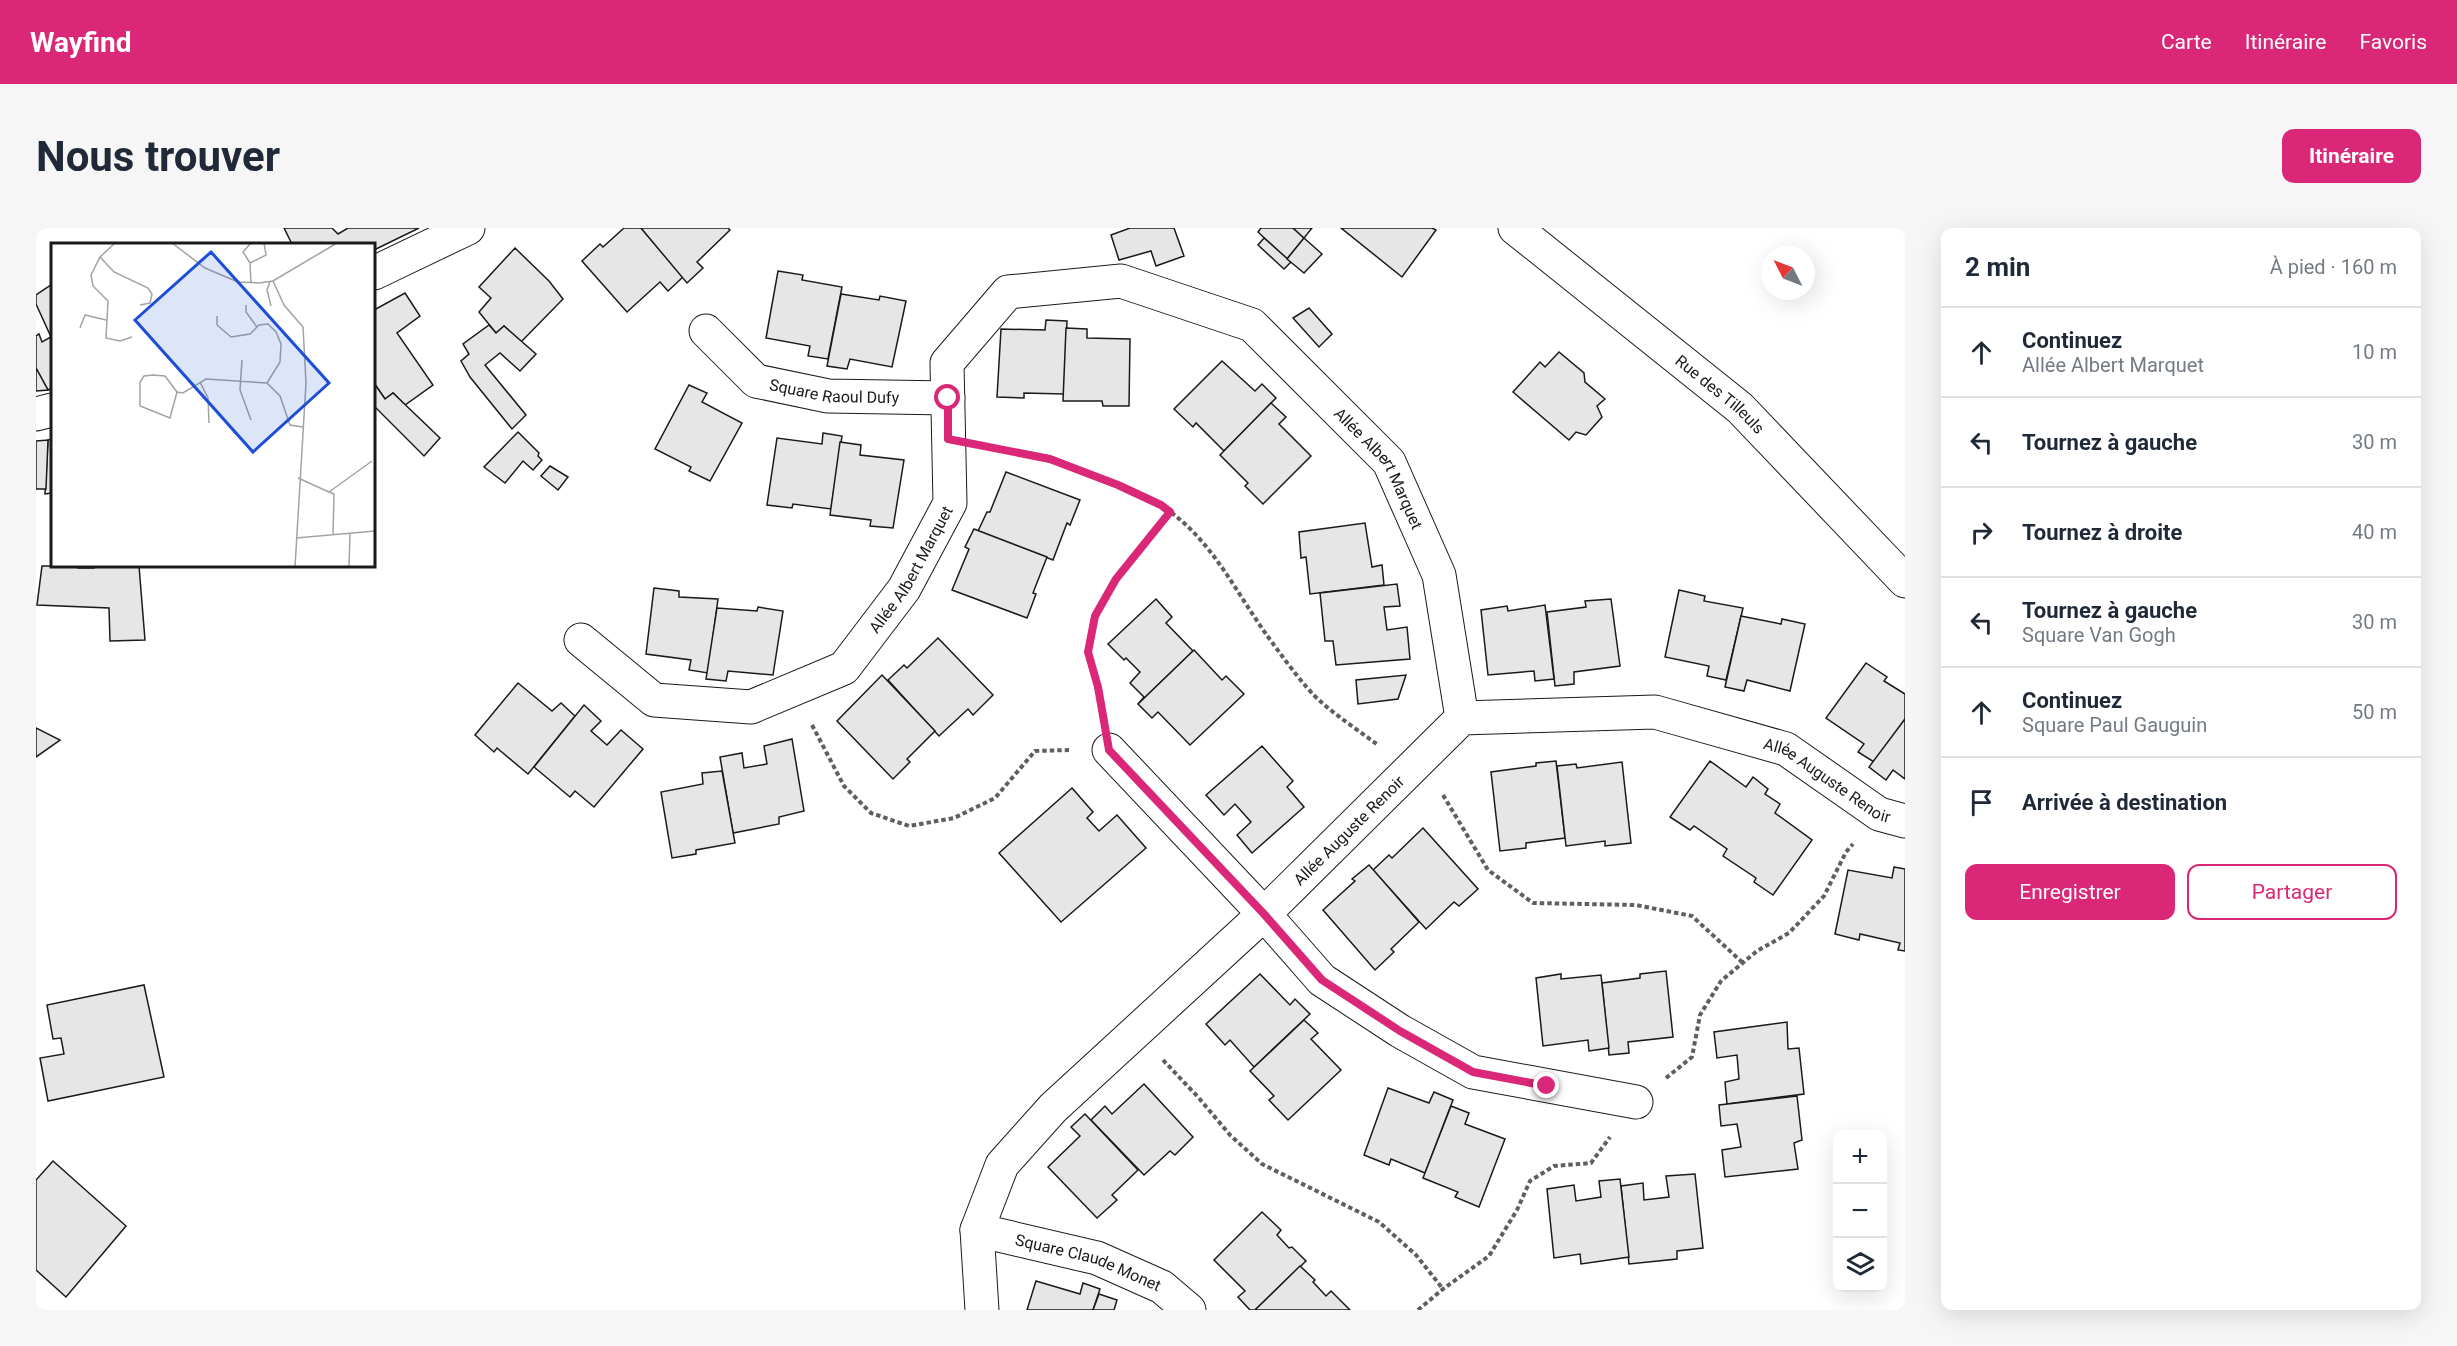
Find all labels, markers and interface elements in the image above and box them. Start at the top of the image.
text: Wayfind [30,26,131,59]
text: Carte [2161,30,2212,54]
text: Itinéraire [2245,30,2326,54]
text: Favoris [2359,30,2427,54]
button: Itinéraire [2282,129,2421,183]
text: Nous trouver [36,132,280,181]
inset map [51,243,375,567]
north arrow [1761,246,1815,300]
text: 2 min [1965,252,2030,282]
text: À pied · 160 m [2270,255,2397,279]
text: Continuez [2022,328,2122,353]
icon: ahead [1965,336,1998,369]
text: 10 m [2352,340,2397,364]
street label: Rue des Tilleuls [1671,351,1768,438]
text: Allée Albert Marquet [2022,353,2204,377]
street label: Square Raoul Dufy [768,375,900,407]
route start [934,384,960,410]
street label: Allée Albert Marquet [1330,404,1427,532]
icon: left [1965,426,1998,459]
text: Tournez à gauche [2022,430,2197,455]
text: 30 m [2352,430,2397,454]
street label: Allée Albert Marquet [865,503,957,637]
icon: right [1965,516,1998,549]
text: Tournez à droite [2022,520,2182,545]
text: 40 m [2352,520,2397,544]
text: Tournez à gauche [2022,598,2197,623]
icon: left [1965,606,1998,639]
text: 30 m [2352,610,2397,634]
text: Square Van Gogh [2022,623,2176,647]
text: Continuez [2022,688,2122,713]
icon: ahead [1965,696,1998,729]
text: 50 m [2352,700,2397,724]
text: Square Paul Gauguin [2022,713,2207,737]
street label: Allée Auguste Renoir [1762,734,1893,827]
street label: Allée Auguste Renoir [1290,771,1409,889]
icon: arrive [1965,786,1998,819]
text: Arrivée à destination [2022,790,2227,815]
button: Enregistrer [1965,864,2175,920]
button: Partager [2187,864,2397,920]
route end [1533,1072,1559,1098]
map controls [1833,1130,1887,1292]
button: + [1833,1130,1887,1184]
button: − [1833,1184,1887,1238]
street label: Square Claude Monet [1013,1230,1164,1295]
button: layers [1833,1238,1887,1292]

